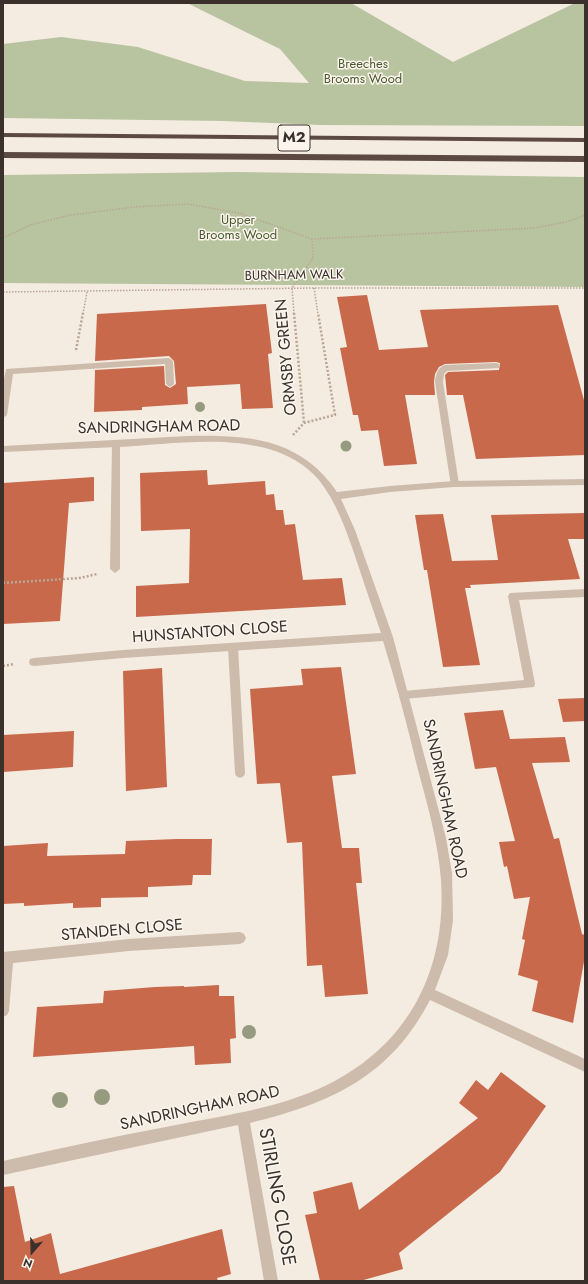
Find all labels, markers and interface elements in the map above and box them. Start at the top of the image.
park label: Breeches Brooms Wood [324,57,402,88]
road number: M2 [278,125,310,151]
park label: Upper Brooms Wood [199,213,277,244]
street label: BURNHAM WALK [245,267,343,285]
street label: ORMSBY GREEN [272,298,302,416]
street label: SANDRINGHAM ROAD [78,417,240,439]
street label: HUNSTANTON CLOSE [132,618,288,648]
street label: SANDRINGHAM ROAD [418,717,470,881]
street label: STANDEN CLOSE [60,916,184,946]
street label: SANDRINGHAM ROAD [118,1083,282,1135]
street label: STIRLING CLOSE [253,1126,299,1268]
north arrow [12,1232,52,1272]
text: N [21,1254,35,1272]

